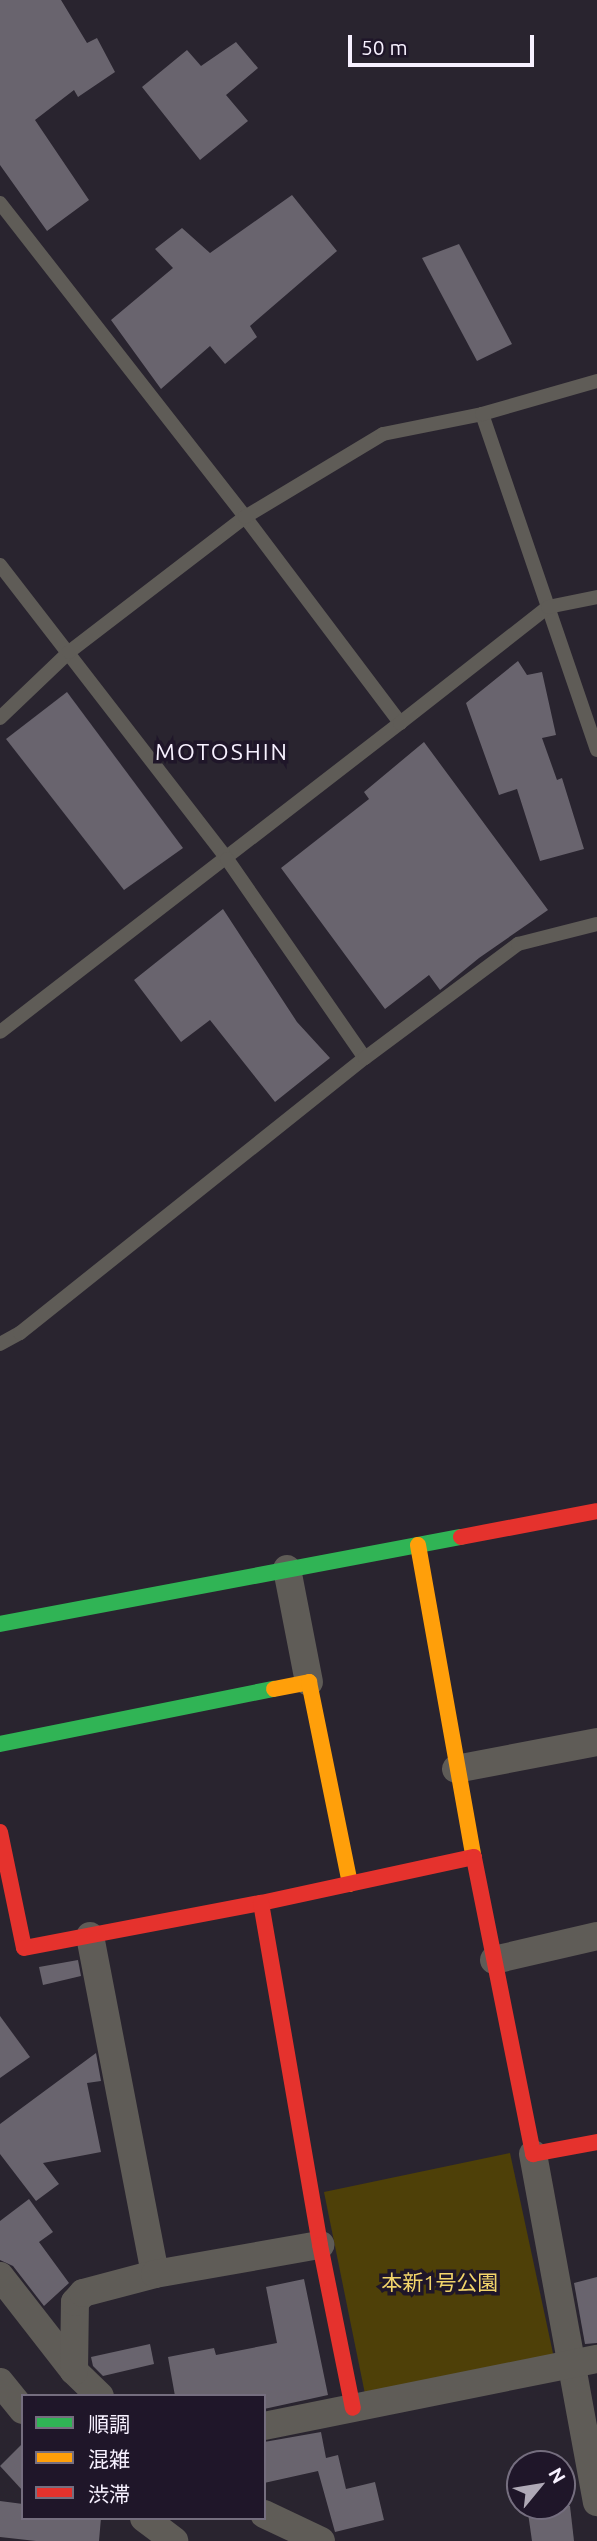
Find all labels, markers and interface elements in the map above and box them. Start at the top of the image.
scale bar [352,21,538,65]
text: 50 m [361,35,408,59]
district label: MOTOSHIN [156,738,288,766]
park label: 本新1号公園 [382,2269,498,2295]
legend [21,2394,266,2520]
text: 順調 [88,2412,130,2436]
text: 混雑 [88,2447,130,2471]
north arrow [506,2450,576,2520]
text: N [544,2464,571,2487]
text: 渋滞 [88,2482,130,2506]

